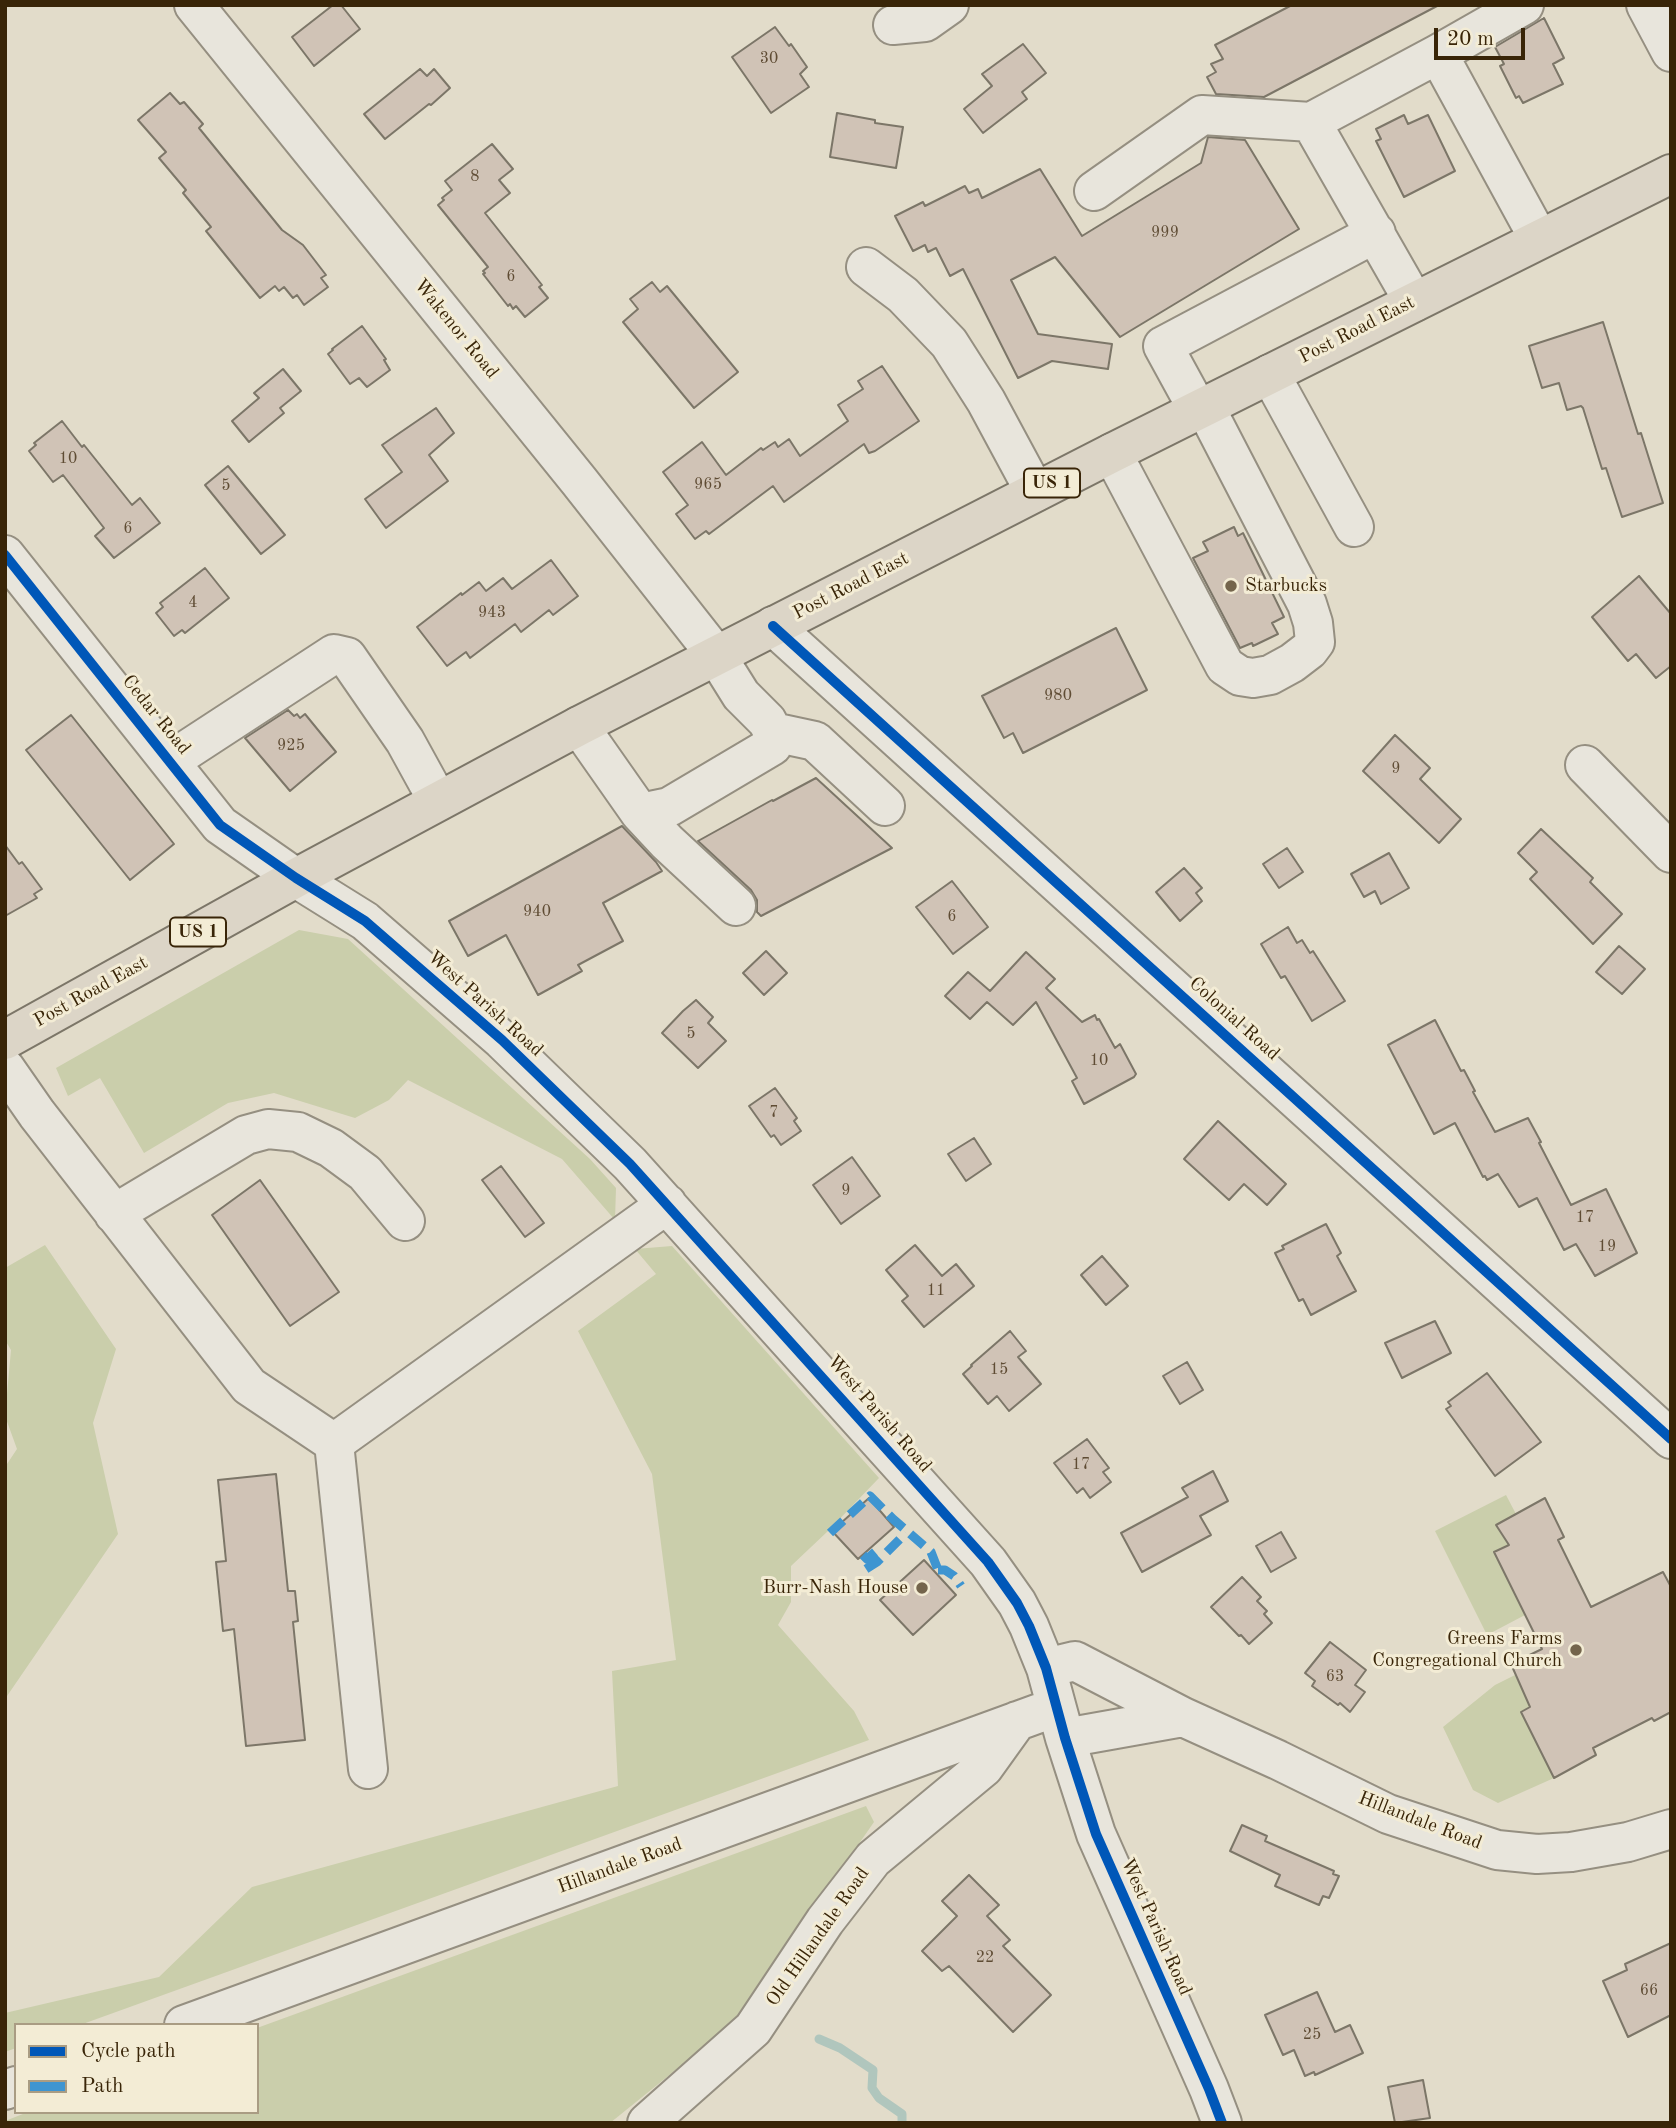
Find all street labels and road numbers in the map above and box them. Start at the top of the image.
street label: Wakenor Road [409,274,503,384]
street label: Post Road East [1295,291,1419,369]
road number: US 1 [1024,468,1080,498]
street label: Post Road East [789,547,913,625]
street label: Cedar Road [117,670,195,760]
road number: US 1 [170,917,226,946]
street label: West Parish Road [422,946,548,1062]
street label: Post Road East [30,951,152,1033]
street label: Colonial Road [1184,972,1284,1066]
street label: West Parish Road [822,1351,936,1477]
street label: Hillandale Road [1355,1787,1485,1855]
street label: Hillandale Road [555,1833,685,1899]
street label: West Parish Road [1115,1855,1197,1999]
street label: Old Hillandale Road [761,1863,875,2011]

